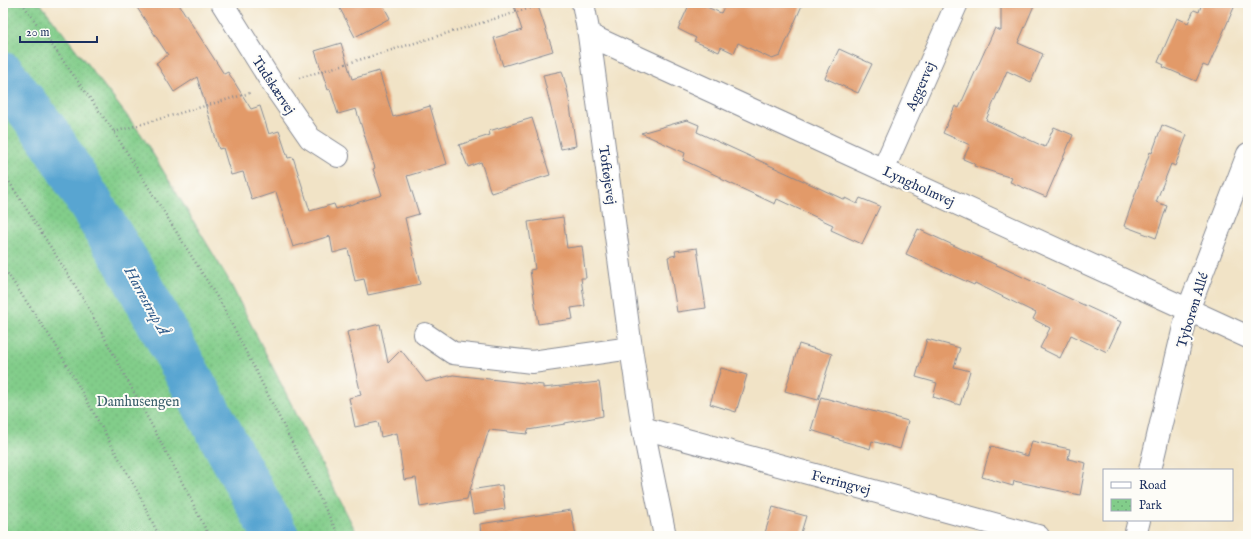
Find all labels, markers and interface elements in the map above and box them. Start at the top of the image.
scale bar [20,18,97,44]
text: 20 m [26,25,49,40]
street label: Tudskærvej [248,53,299,118]
street label: Aggervej [902,59,940,115]
street label: Toftøjevej [594,144,620,206]
street label: Lyngholmvej [880,163,957,211]
water label: Harrestrup Å [119,263,174,340]
street label: Tyborøn Allé [1173,270,1213,350]
park label: Damhusengen [96,393,180,411]
street label: Ferringvej [809,466,872,499]
legend [1103,469,1233,521]
text: Road [1139,478,1167,493]
text: Park [1139,498,1162,513]

